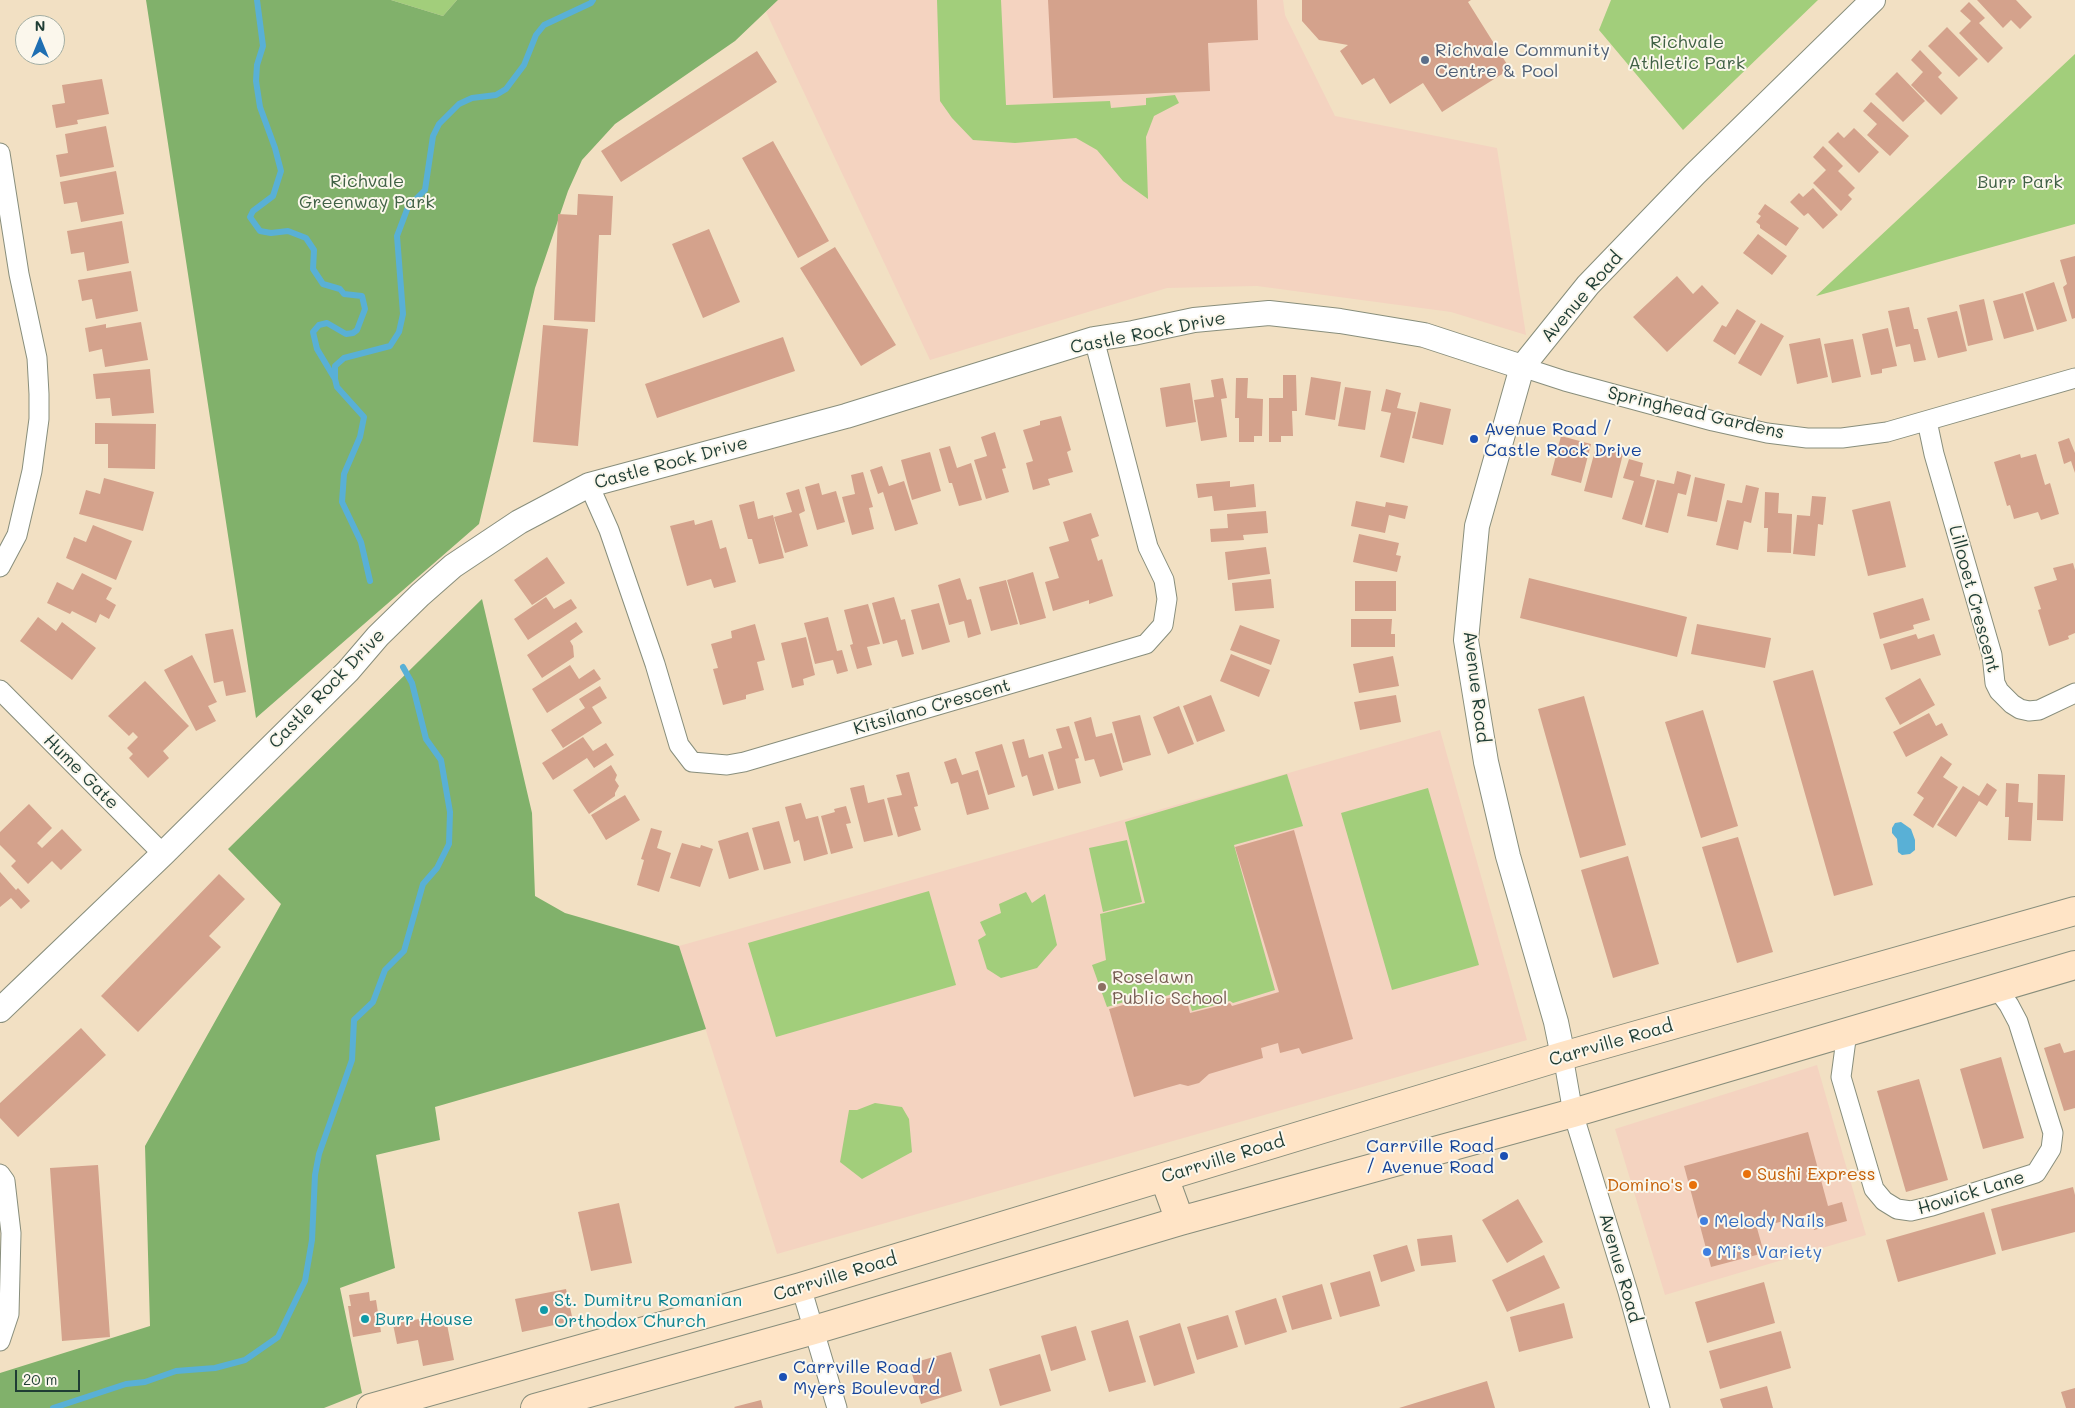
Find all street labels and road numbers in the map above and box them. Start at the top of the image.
street label: Avenue Road [1537,247,1627,347]
street label: Castle Rock Drive [1068,307,1228,359]
street label: Springhead Gardens [1606,382,1786,444]
street label: Castle Rock Drive [592,432,750,494]
street label: Lillooet Crescent [1944,523,2004,675]
street label: Castle Rock Drive [264,625,390,753]
street label: Avenue Road [1458,630,1494,744]
street label: Kitsilano Crescent [851,674,1013,740]
street label: Hume Gate [39,730,123,814]
street label: Carrville Road [1547,1015,1675,1071]
street label: Carrville Road [1159,1130,1287,1188]
street label: Howick Lane [1915,1166,2027,1220]
street label: Avenue Road [1594,1211,1646,1325]
street label: Carrville Road [771,1248,899,1306]

